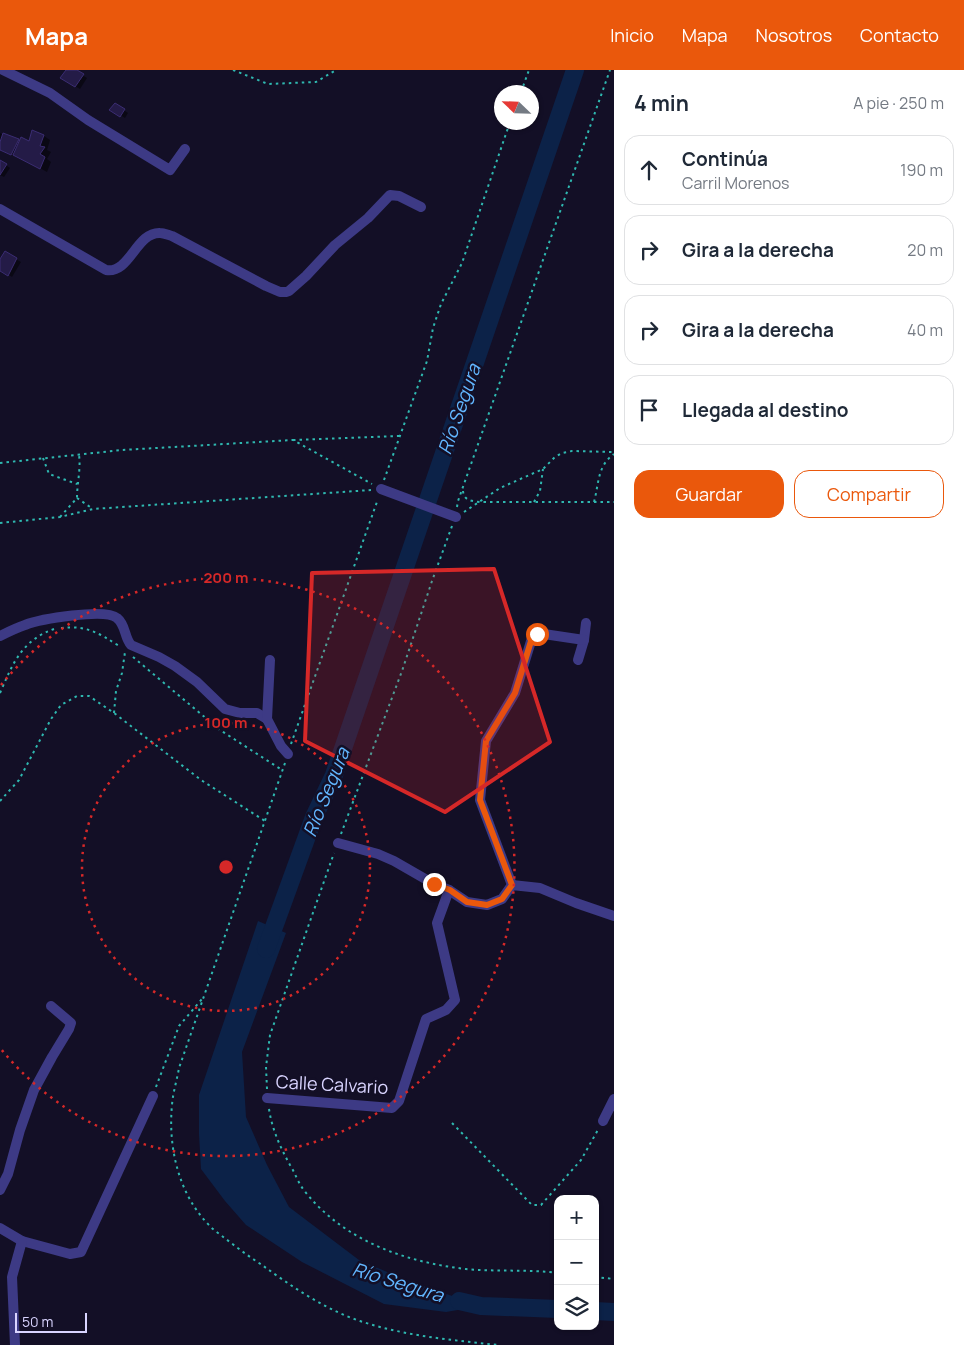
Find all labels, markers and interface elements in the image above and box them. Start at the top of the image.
text: Mapa [25,19,88,52]
text: Inicio [610,23,654,47]
text: Mapa [682,23,728,47]
text: Nosotros [756,23,832,47]
text: Contacto [860,23,939,47]
north arrow [494,85,539,130]
text: 4 min [634,89,689,117]
text: A pie · 250 m [853,92,944,114]
text: Continúa [682,146,768,172]
icon: ahead [635,156,663,184]
text: 190 m [900,159,943,181]
text: Carril Morenos [682,172,789,194]
icon: right [635,236,663,264]
text: Gira a la derecha [682,237,834,263]
text: 20 m [907,239,943,261]
icon: right [635,316,663,344]
text: Gira a la derecha [682,317,834,343]
text: 40 m [907,319,943,341]
water label: Río Segura [431,359,487,458]
icon: arrive [635,396,663,424]
text: Llegada al destino [682,397,849,423]
button: Guardar [634,470,784,518]
button: Compartir [794,470,944,518]
text: 200 m [203,567,249,588]
route start [526,623,549,646]
text: 100 m [205,712,247,733]
water label: Río Segura [296,742,356,840]
centre of rings [217,858,235,876]
route end [423,873,446,896]
street label: Calle Calvario [275,1069,389,1099]
map controls [554,1195,599,1330]
button: + [554,1195,599,1240]
button: − [554,1240,599,1285]
water label: Río Segura [349,1256,448,1309]
button: layers [554,1285,599,1330]
scale bar [15,1310,88,1333]
text: 50 m [22,1312,53,1331]

